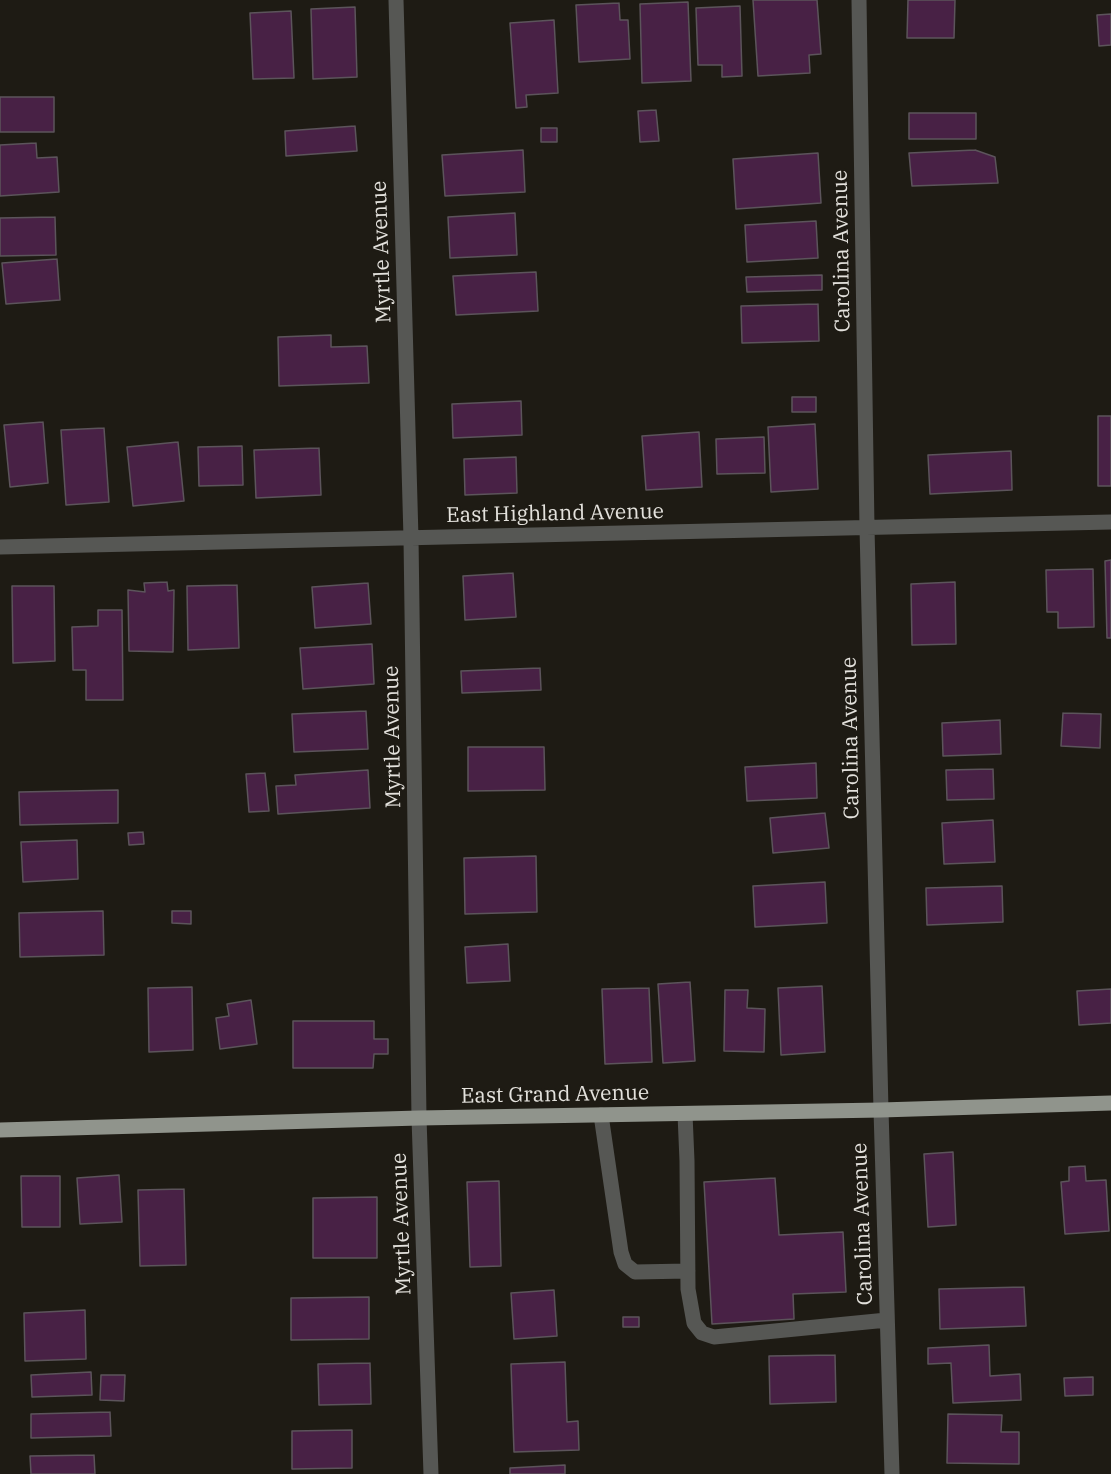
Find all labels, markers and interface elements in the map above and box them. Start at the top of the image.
street label: Carolina Avenue [828,170,856,332]
street label: Myrtle Avenue [367,180,397,324]
street label: East Highland Avenue [446,500,664,528]
street label: Carolina Avenue [837,657,865,819]
street label: Myrtle Avenue [379,665,407,809]
street label: East Grand Avenue [461,1081,649,1109]
street label: Carolina Avenue [848,1142,878,1306]
street label: Myrtle Avenue [387,1152,417,1296]

